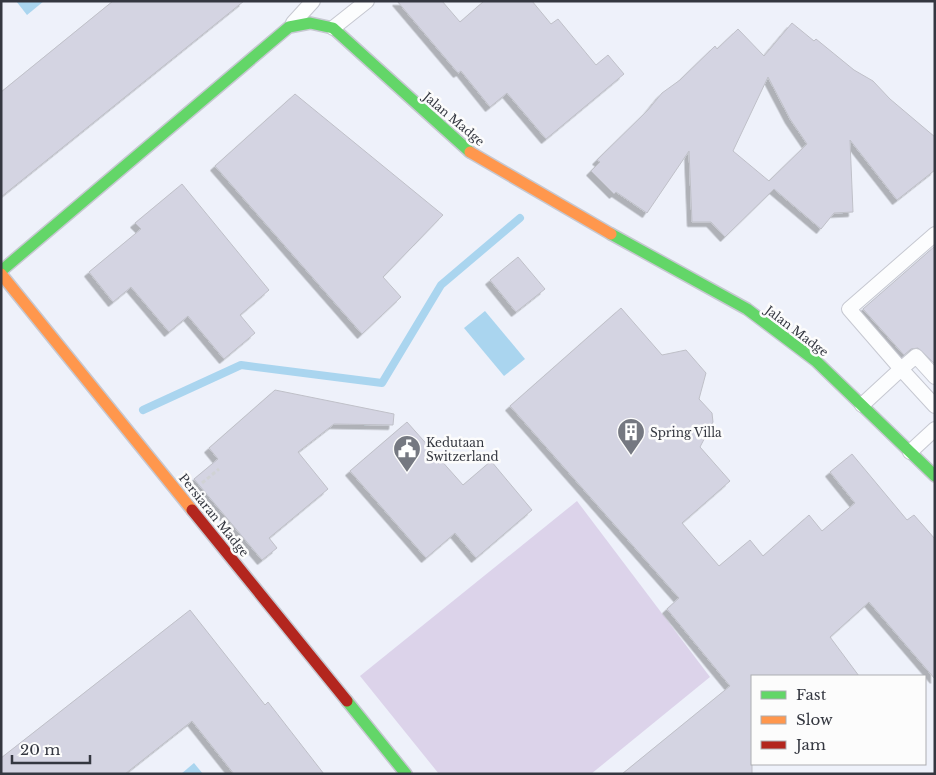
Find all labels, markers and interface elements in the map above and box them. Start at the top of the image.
street label: Jalan Madge [419,88,488,149]
street label: Jalan Madge [761,301,832,360]
building icon: Spring Villa [616,417,646,456]
place label: Spring Villa [650,425,722,440]
public building icon: Kedutaan Switzerland [392,434,422,473]
place label: Kedutaan Switzerland [426,435,499,464]
street label: Persiaran Madge [176,470,252,560]
legend [751,675,926,765]
text: Fast [796,685,827,704]
text: Slow [796,710,833,729]
scale bar [12,732,90,764]
text: Jam [794,735,826,754]
text: 20 m [20,740,60,759]

